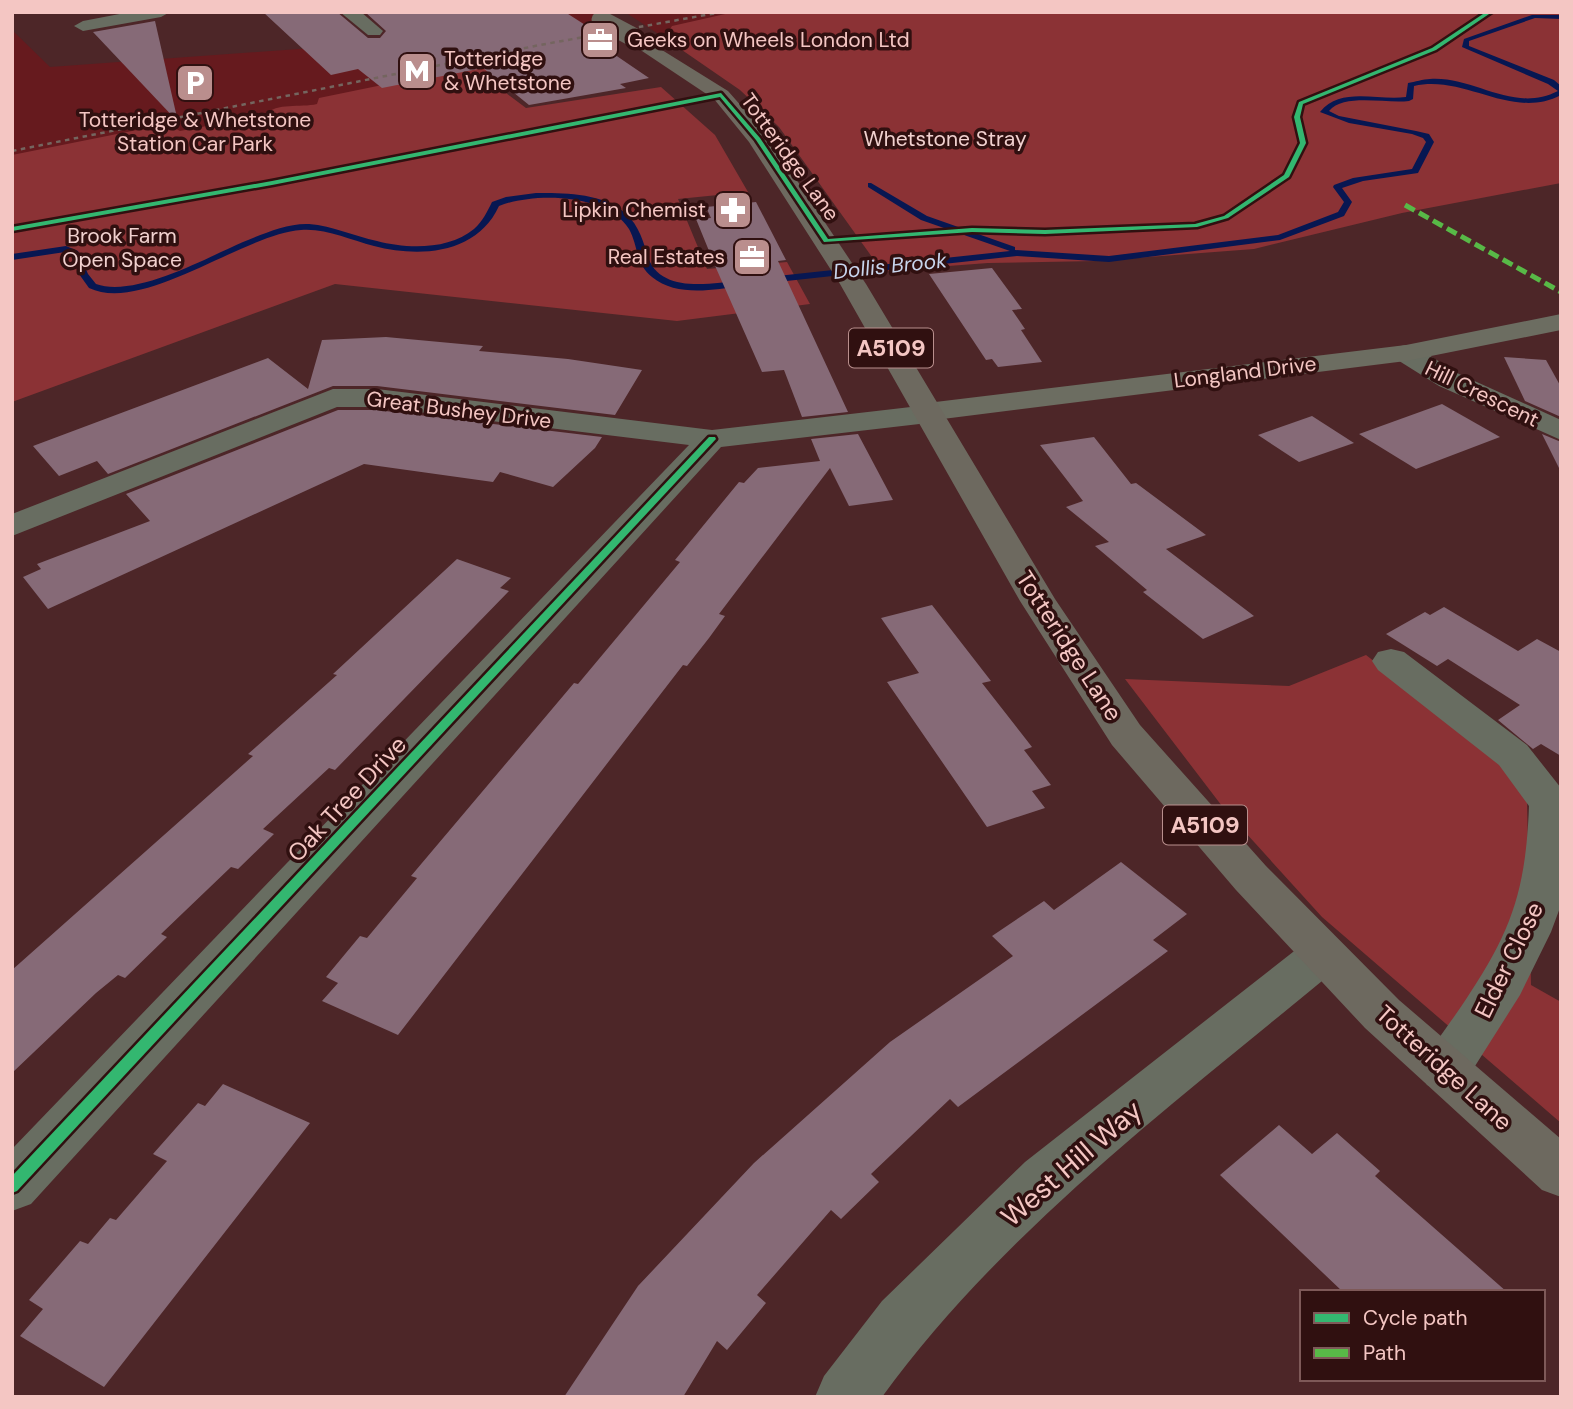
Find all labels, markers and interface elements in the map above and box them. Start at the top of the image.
office icon: Geeks on Wheels London Ltd [579,19,621,61]
place label: Geeks on Wheels London Ltd [627,26,910,54]
place label: Totteridge & Whetstone [444,45,572,97]
metro station icon: Totteridge & Whetstone [396,50,438,92]
parking icon: Totteridge & Whetstone Station Car Park [174,62,216,104]
street label: Totteridge Lane [734,88,846,226]
place label: Totteridge & Whetstone Station Car Park [79,106,311,158]
park label: Whetstone Stray [863,125,1027,153]
pharmacy icon: Lipkin Chemist [712,189,754,231]
place label: Lipkin Chemist [562,196,706,224]
park label: Brook Farm Open Space [62,222,182,274]
office icon: Real Estates [731,236,773,278]
place label: Real Estates [608,243,725,271]
water label: Dollis Brook [832,246,948,286]
road number: A5109 [849,328,933,368]
street label: Longland Drive [1172,349,1318,395]
street label: Hill Crescent [1420,354,1544,434]
street label: Great Bushey Drive [365,385,553,435]
street label: Totteridge Lane [1009,565,1130,727]
street label: Oak Tree Drive [280,729,413,868]
road number: A5109 [1163,806,1247,845]
street label: Elder Close [1467,897,1550,1023]
street label: Totteridge Lane [1370,998,1519,1137]
street label: West Hill Way [993,1092,1150,1235]
legend [1300,1290,1545,1381]
text: Cycle path [1363,1304,1468,1332]
text: Path [1363,1339,1406,1367]

